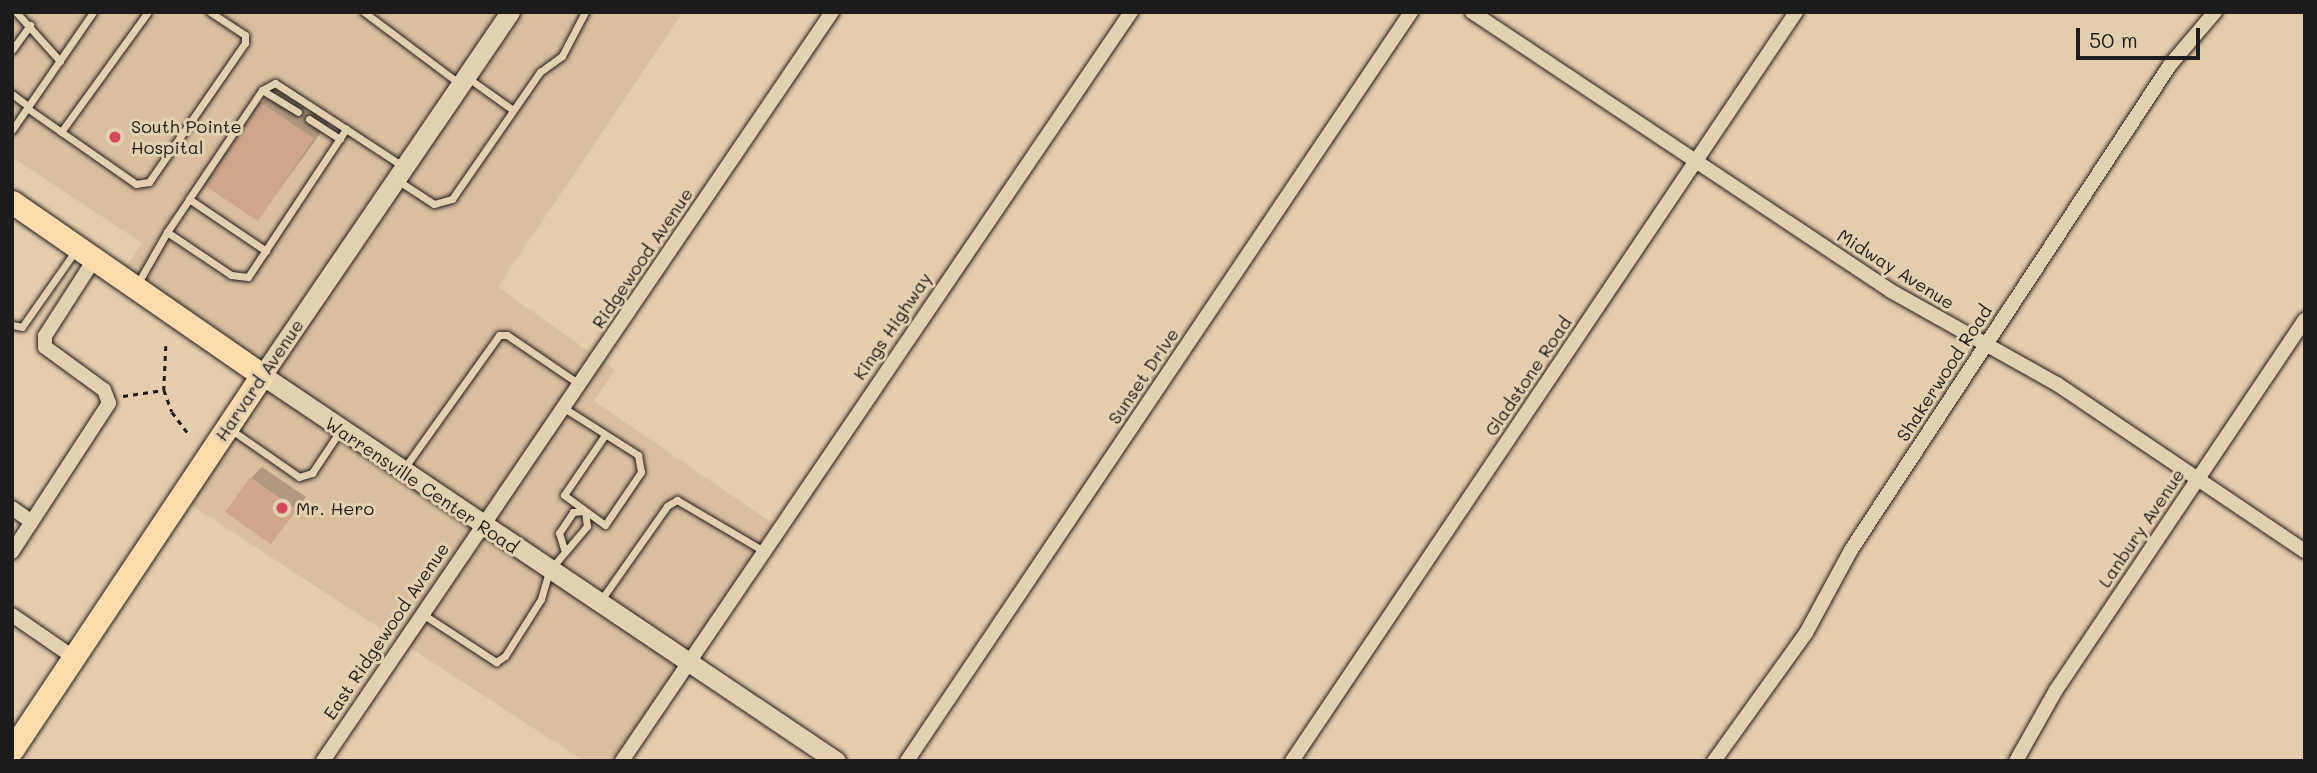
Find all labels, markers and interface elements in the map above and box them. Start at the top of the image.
scale bar [2079,14,2203,58]
text: 50 m [2089,26,2138,53]
place label: South Pointe Hospital [131,116,242,158]
marker: South Pointe Hospital [105,127,125,147]
street label: Ridgewood Avenue [587,184,697,332]
street label: Midway Avenue [1834,224,1958,314]
street label: Kings Highway [848,268,936,384]
street label: Shakerwood Road [1892,301,1996,445]
street label: Gladstone Road [1480,312,1576,440]
street label: Harvard Avenue [210,315,308,445]
street label: Sunset Drive [1103,324,1183,428]
street label: Warrensville Center Road [321,412,523,558]
street label: Lanbury Avenue [2093,465,2189,591]
place label: Mr. Hero [296,497,374,519]
marker: Mr. Hero [274,500,290,516]
street label: East Ridgewood Avenue [319,538,453,724]

